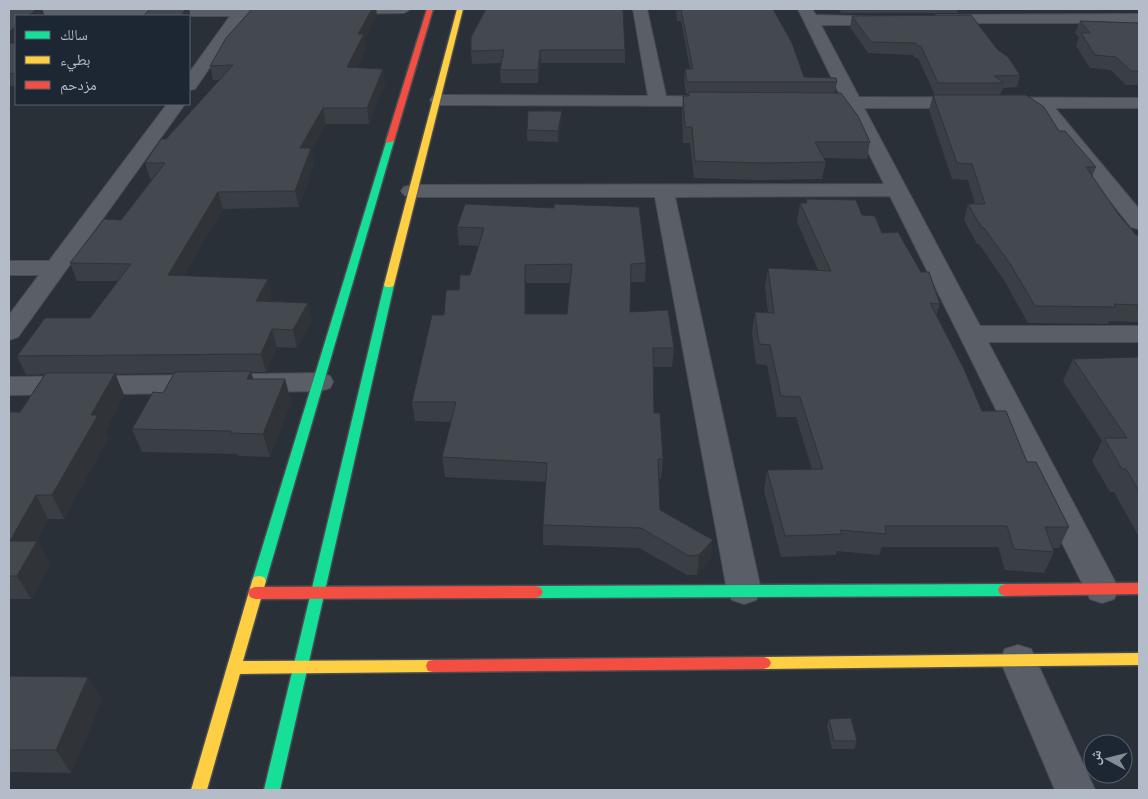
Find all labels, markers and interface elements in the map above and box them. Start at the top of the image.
legend [15,15,190,105]
text: سالك [60,26,88,43]
text: بطيء [60,51,90,72]
text: مزدحم [60,76,97,95]
north arrow [1083,734,1133,784]
text: ش [1086,749,1105,766]

